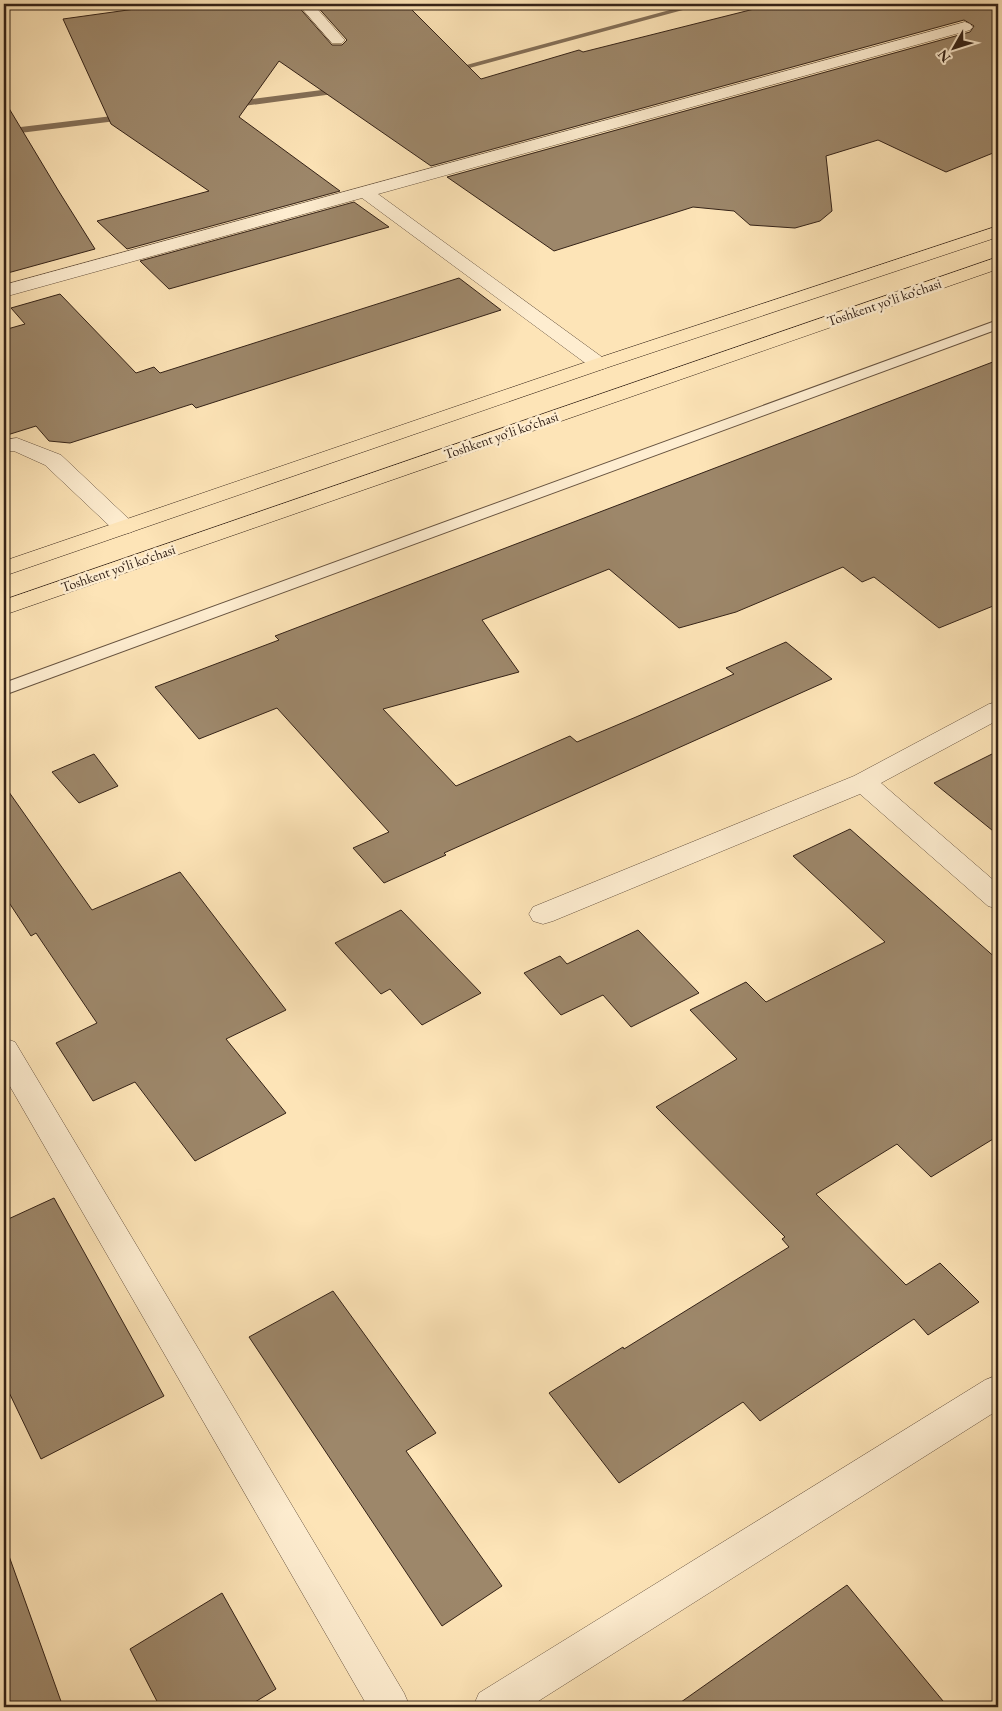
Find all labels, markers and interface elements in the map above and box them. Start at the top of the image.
north arrow [930,22,980,72]
text: N [933,46,954,66]
street label: Toshkent yo‘li ko‘chasi [824,274,944,330]
street label: Toshkent yo‘li ko‘chasi [441,407,561,463]
street label: Toshkent yo‘li ko‘chasi [58,540,178,596]

